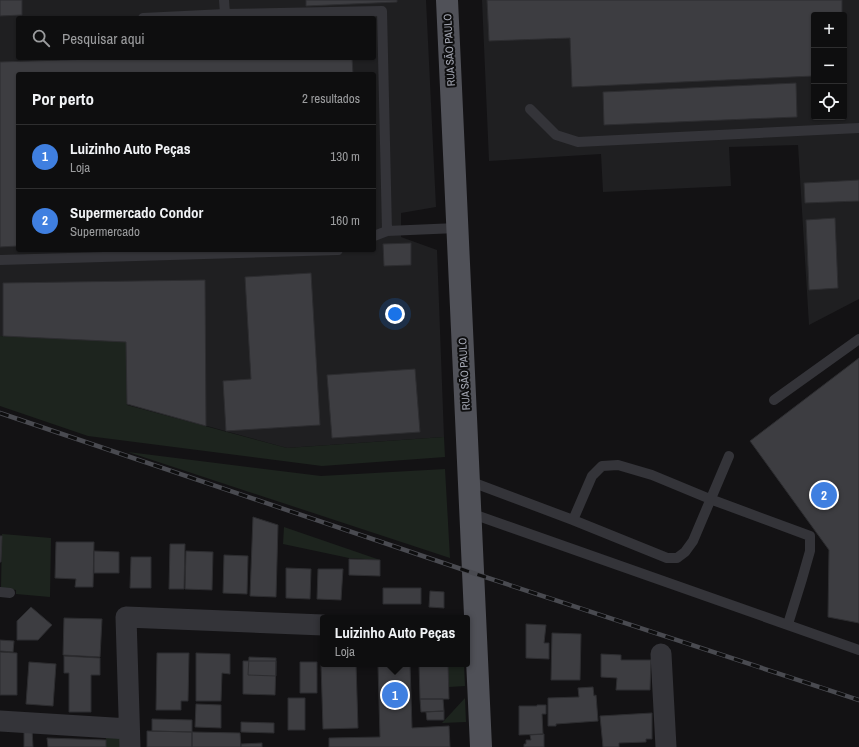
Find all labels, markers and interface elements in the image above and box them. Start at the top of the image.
map controls [811,12,847,120]
button: + [811,12,847,48]
street label: RUA SÃO PAULO [440,13,458,87]
search box [16,16,376,60]
icon: search [30,27,52,49]
text: Pesquisar aqui [62,28,145,49]
button: − [811,48,847,84]
button: locate [811,84,847,120]
text: Por perto [32,87,94,110]
text: 2 resultados [302,90,360,107]
text: Luizinho Auto Peças [70,138,191,159]
text: 1 [42,148,48,165]
text: 130 m [330,148,360,165]
text: Loja [70,159,90,176]
text: Supermercado Condor [70,202,203,223]
text: 2 [42,212,48,229]
text: 160 m [330,212,360,229]
text: Supermercado [70,223,140,240]
your location [385,304,405,324]
street label: RUA SÃO PAULO [455,337,473,411]
pin: 2 [811,480,837,510]
popup [320,615,470,667]
text: Luizinho Auto Peças [335,622,455,643]
text: Loja [335,643,355,660]
pin: 1 [382,680,408,710]

